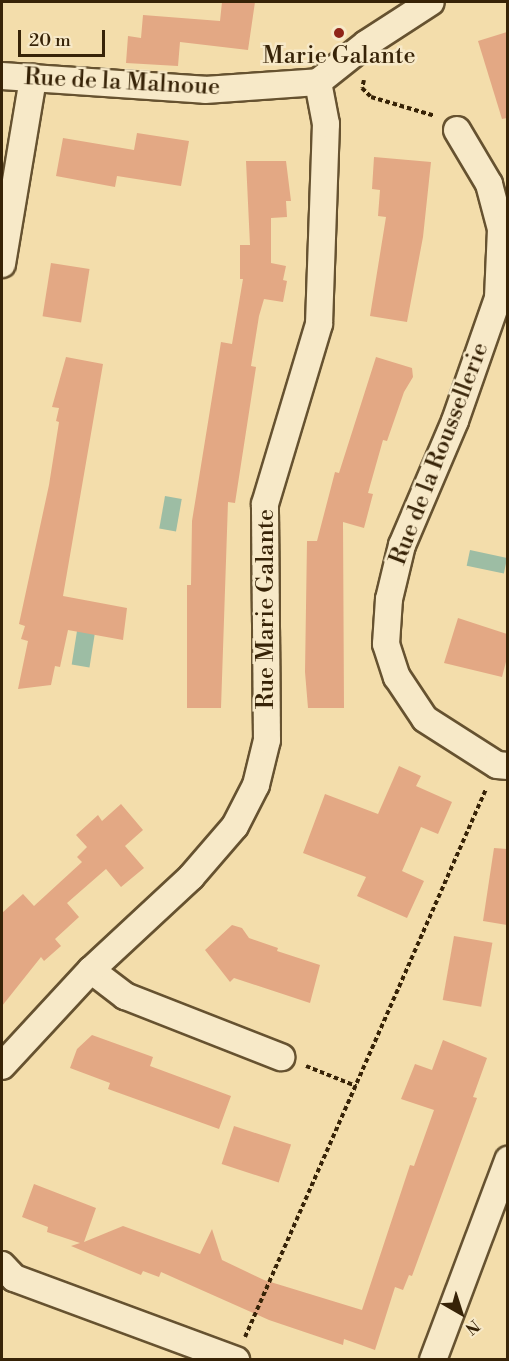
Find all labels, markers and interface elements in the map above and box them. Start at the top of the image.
scale bar [21,18,108,56]
marker: Marie Galante [332,26,346,40]
text: 20 m [29,29,71,52]
place label: Marie Galante [263,43,415,71]
street label: Rue de la Malnoue [23,63,221,103]
street label: Rue de la Roussellerie [384,339,496,569]
street label: Rue Marie Galante [253,509,281,709]
north arrow [431,1283,491,1343]
text: N [461,1315,484,1339]

